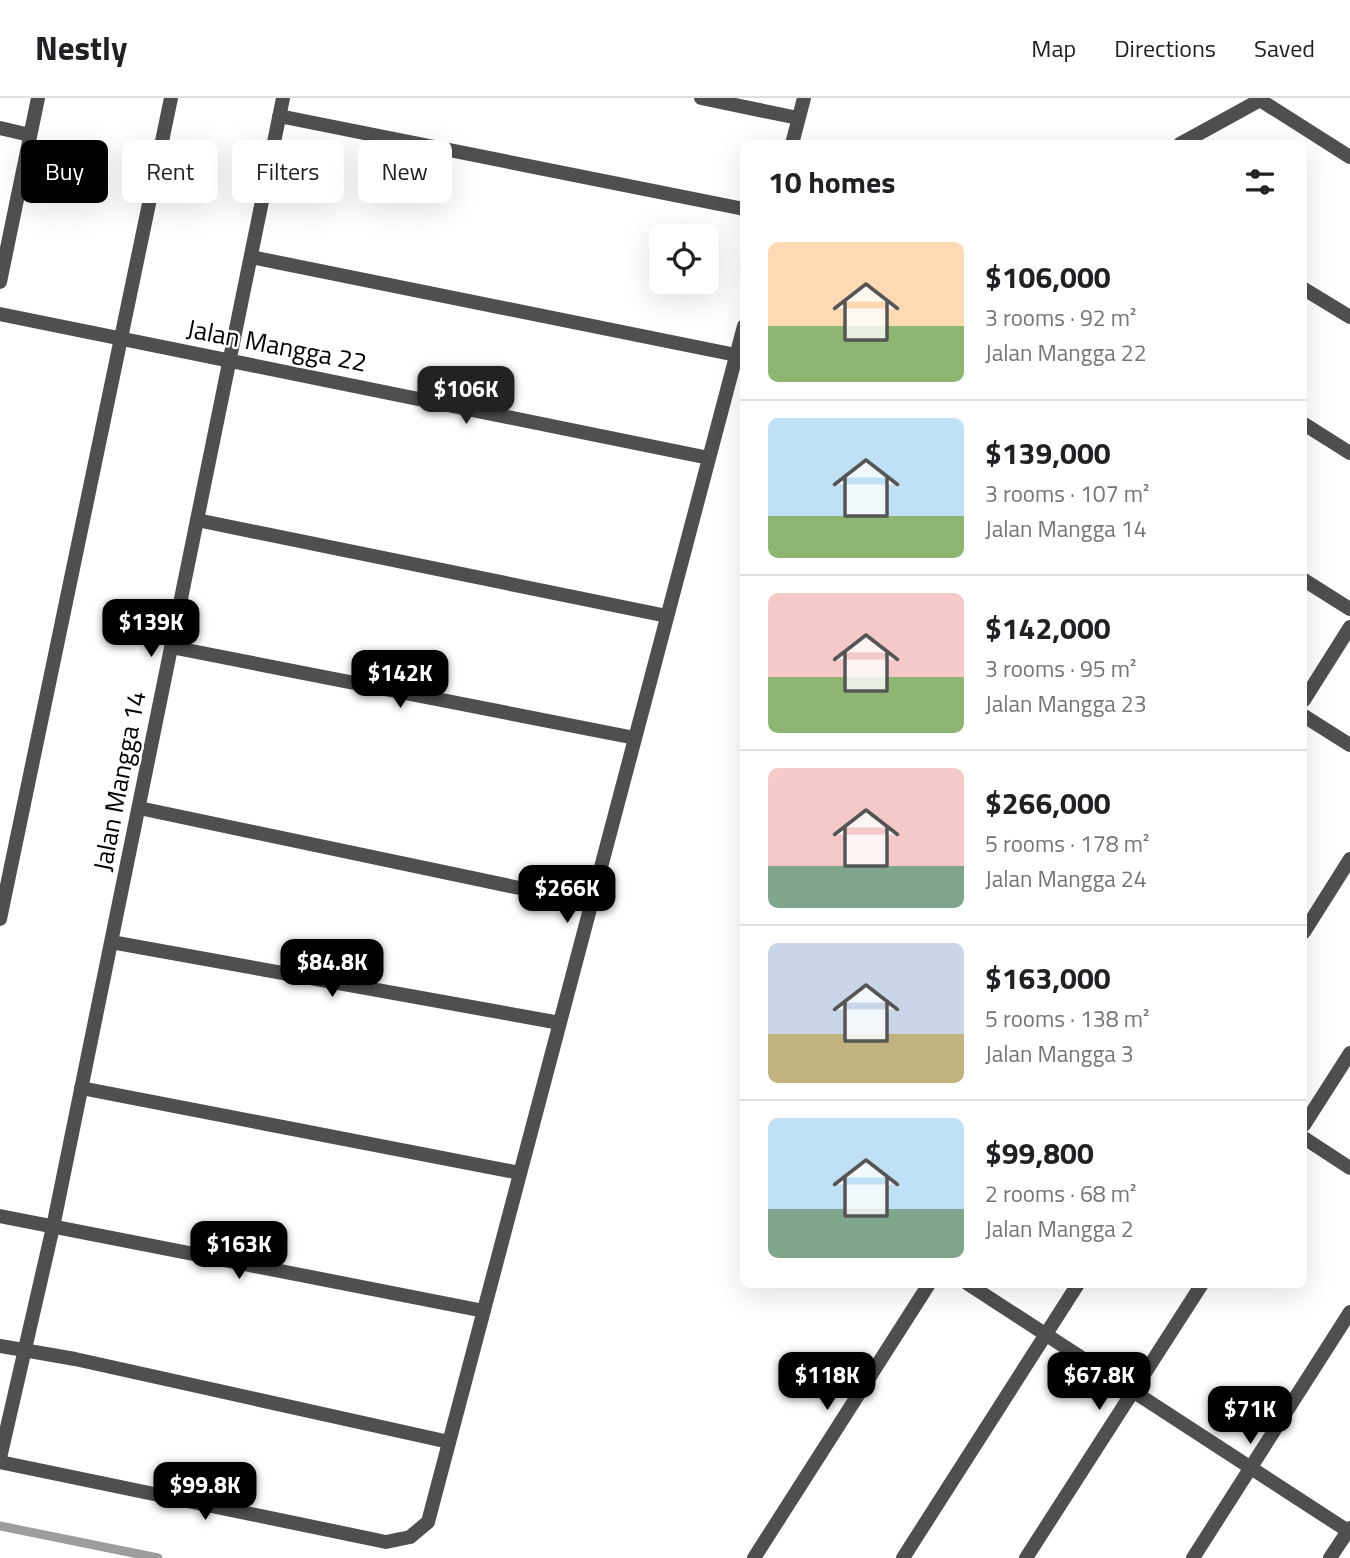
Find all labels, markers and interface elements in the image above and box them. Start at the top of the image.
text: Nestly [35,23,128,73]
text: Map [1031,30,1076,66]
text: Directions [1114,30,1216,66]
text: Saved [1254,30,1315,66]
chip: Buy [21,140,108,203]
chip: Rent [122,140,218,203]
chip: Filters [232,140,344,203]
chip: New [358,140,452,203]
text: 10 homes [768,159,895,205]
icon: filters [1241,163,1279,201]
map controls [649,224,719,294]
button: locate [649,224,719,294]
text: $106,000 [985,254,1111,300]
icon: home [824,270,908,354]
text: 3 rooms · 92 m² [985,300,1136,335]
street label: Jalan Mangga 22 [184,308,370,382]
text: Jalan Mangga 22 [985,335,1147,370]
pin: $106K [417,366,515,426]
text: $106K [433,371,499,406]
text: $139,000 [985,430,1111,476]
icon: home [824,446,908,530]
text: 3 rooms · 107 m² [985,476,1149,511]
text: Jalan Mangga 14 [985,511,1147,546]
pin: $139K [102,600,200,659]
text: $139K [118,604,184,639]
text: $142,000 [985,605,1111,651]
icon: home [824,621,908,705]
pin: $142K [351,650,449,710]
text: 3 rooms · 95 m² [985,651,1136,686]
text: $142K [367,655,433,690]
text: Jalan Mangga 23 [985,686,1147,721]
street label: Jalan Mangga 14 [82,688,156,874]
text: $266,000 [985,780,1111,826]
icon: home [824,796,908,880]
text: 5 rooms · 178 m² [985,826,1149,861]
text: Jalan Mangga 24 [985,861,1147,896]
pin: $266K [518,866,616,925]
text: $266K [534,870,600,905]
pin: $84.8K [275,940,389,999]
text: $84.8K [296,944,368,979]
text: $163,000 [985,955,1111,1001]
icon: home [824,971,908,1055]
text: 5 rooms · 138 m² [985,1001,1149,1036]
text: Jalan Mangga 3 [985,1036,1134,1071]
text: $99,800 [985,1130,1094,1176]
icon: home [824,1146,908,1230]
text: 2 rooms · 68 m² [985,1176,1136,1211]
text: Jalan Mangga 2 [985,1211,1134,1246]
pin: $163K [190,1222,288,1281]
text: $163K [206,1226,272,1261]
pin: $118K [778,1352,876,1412]
pin: $67.8K [1042,1352,1156,1412]
text: $118K [794,1357,860,1392]
text: $67.8K [1063,1357,1135,1392]
pin: $71K [1209,1386,1291,1446]
text: $71K [1224,1391,1276,1426]
pin: $99.8K [148,1462,262,1522]
text: $99.8K [169,1467,241,1502]

